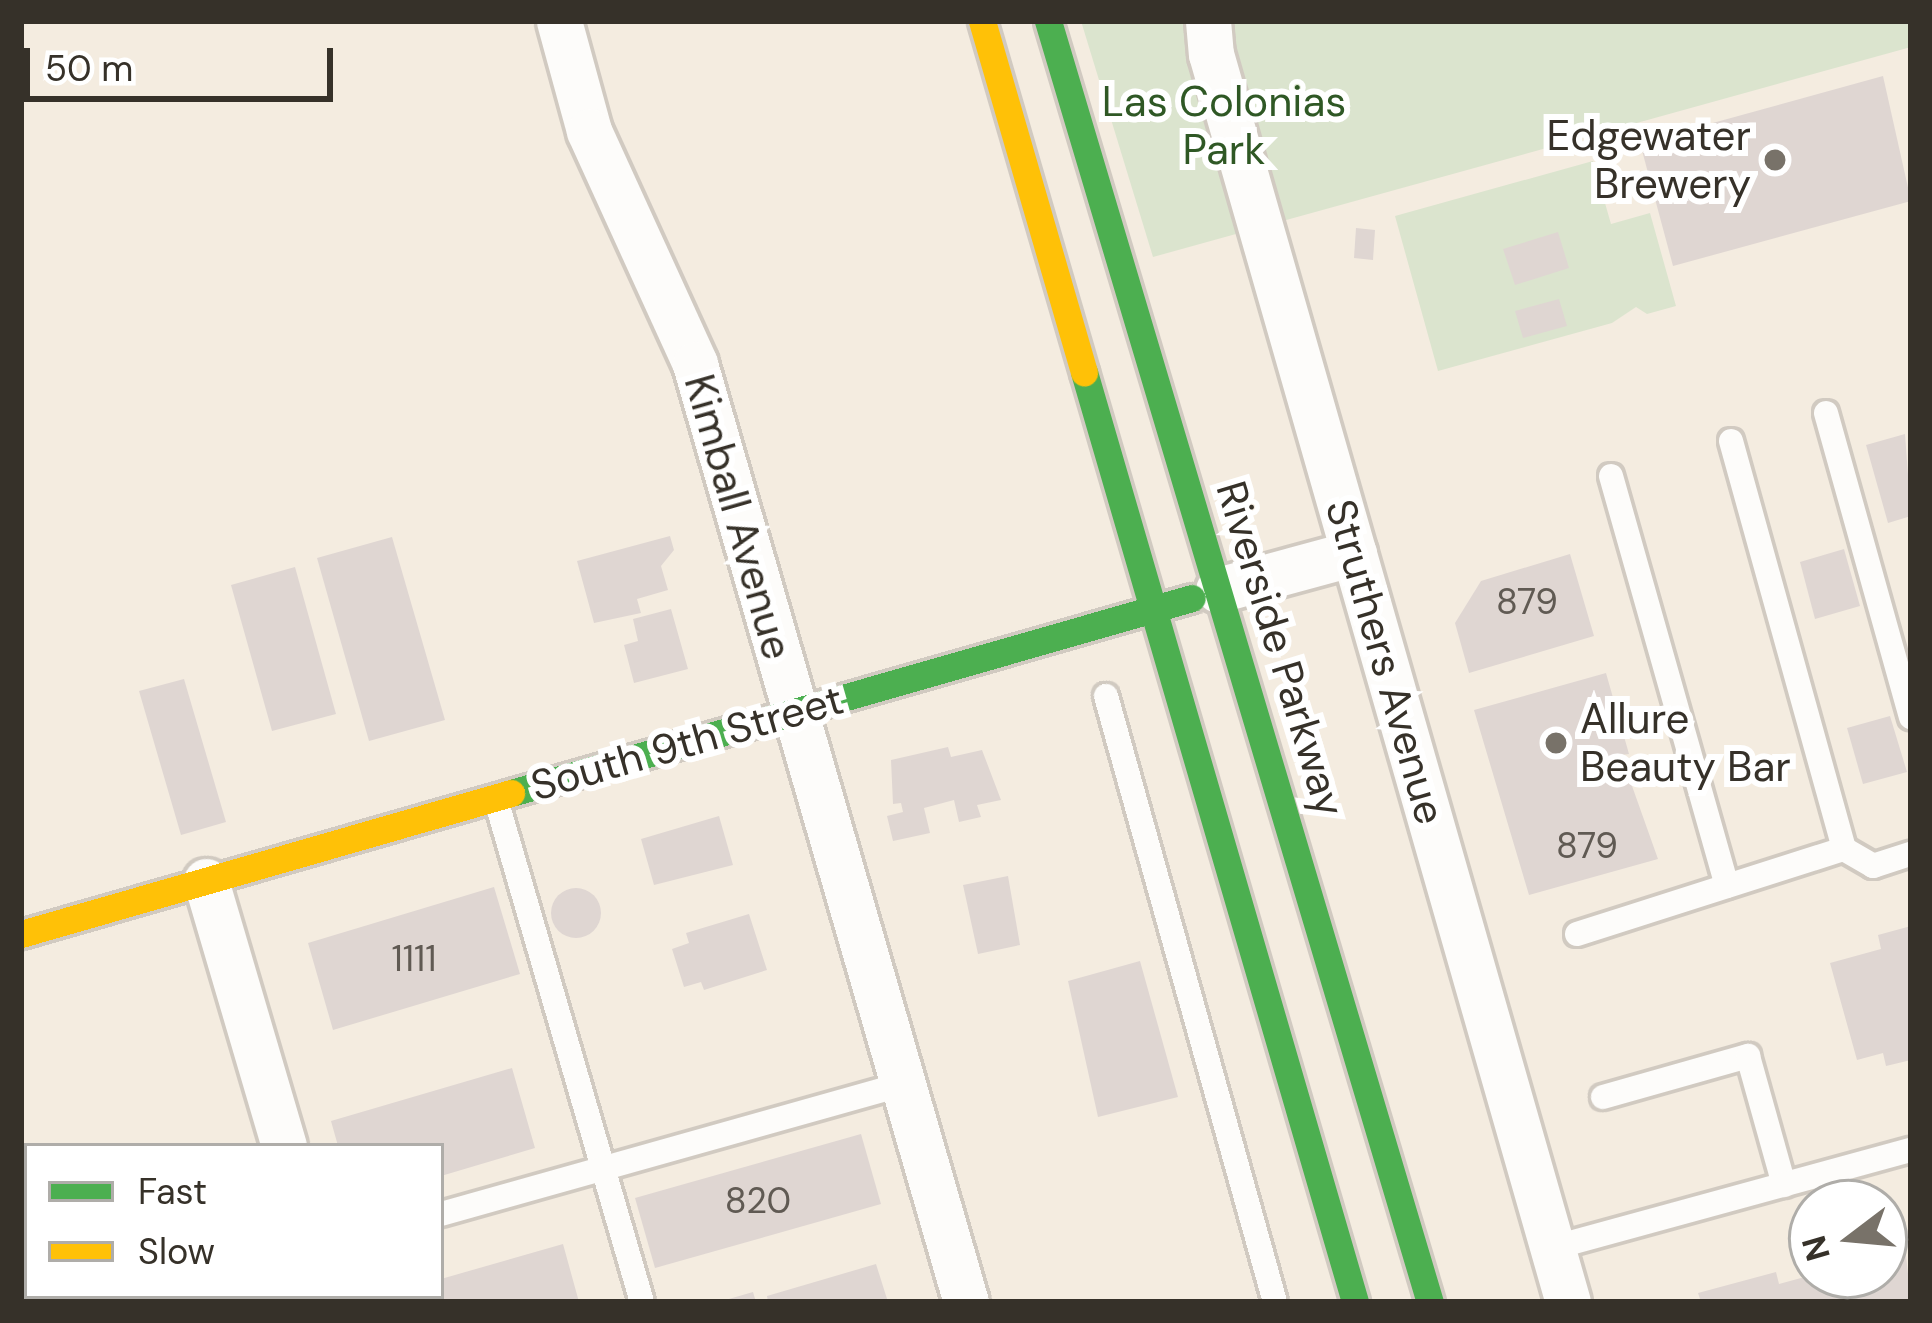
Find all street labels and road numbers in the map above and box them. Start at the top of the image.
street label: Kimball Avenue [673,369,803,665]
street label: Riverside Parkway [1205,475,1355,823]
street label: Struthers Avenue [1315,494,1455,830]
street label: South 9th Street [525,674,849,812]

